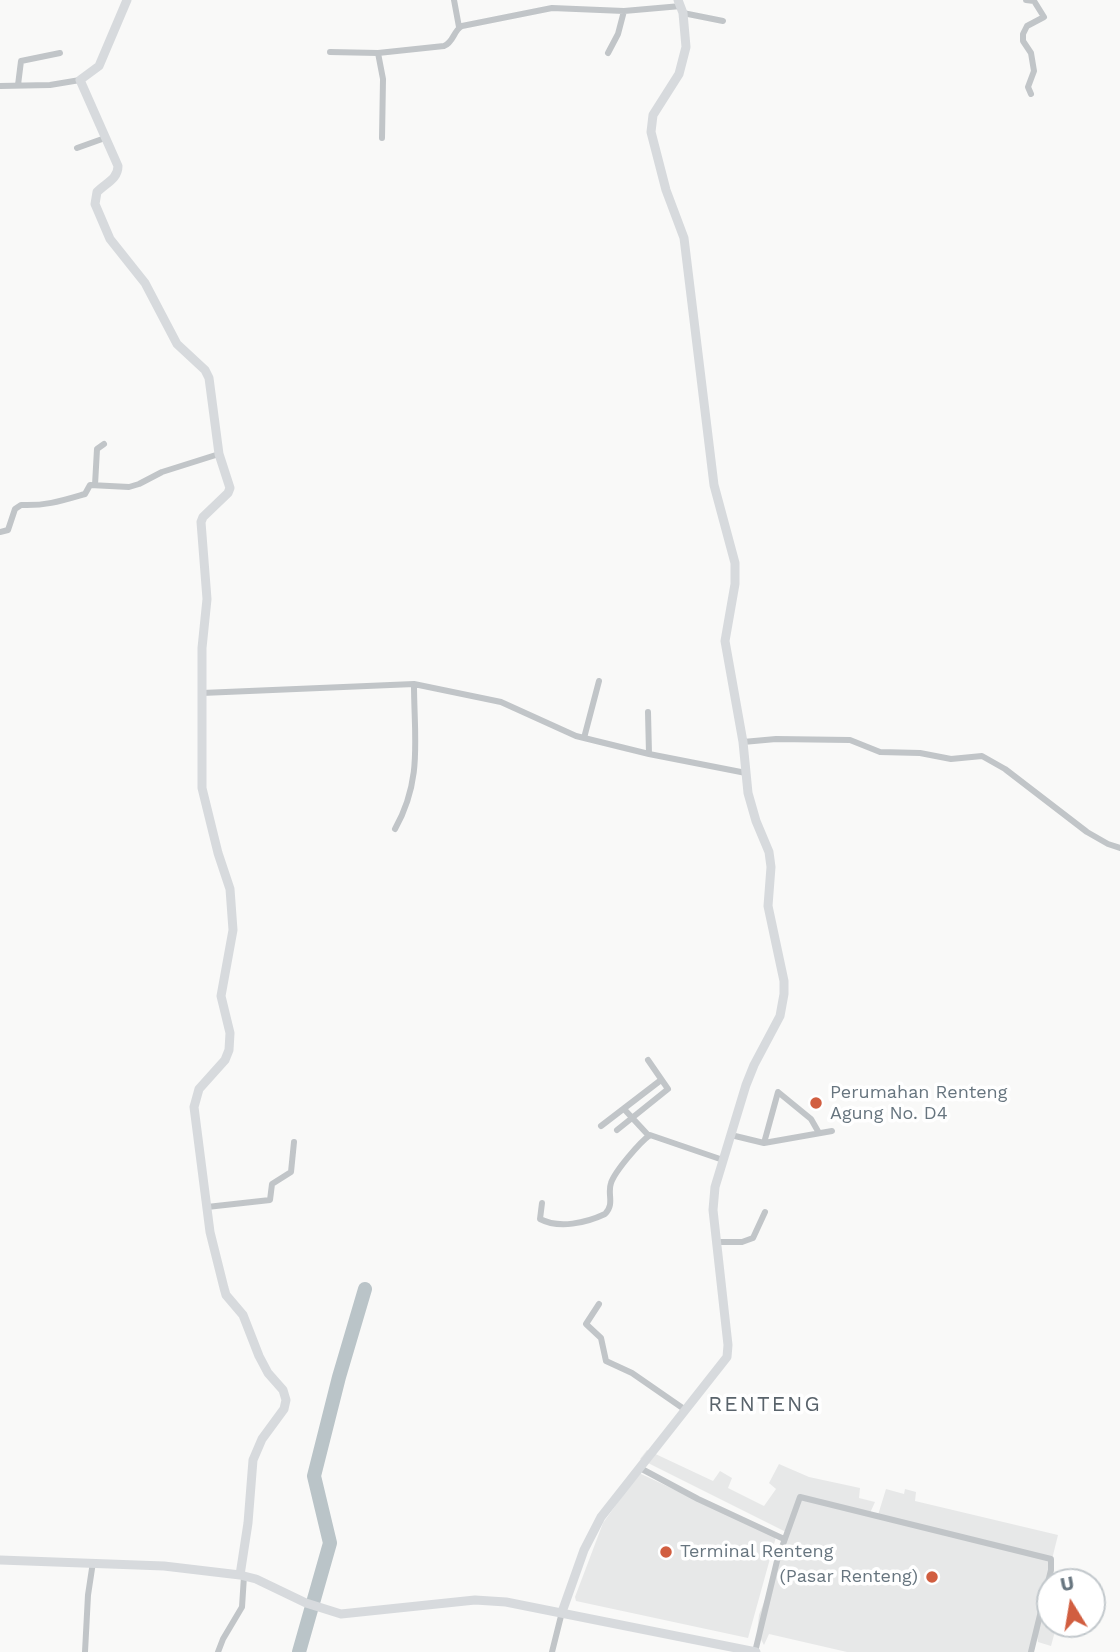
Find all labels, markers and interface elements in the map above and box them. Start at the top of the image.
place label: Perumahan Renteng Agung No. D4 [830,1082,1007,1124]
marker: Perumahan Renteng Agung No. D4 [808,1095,824,1111]
district label: RENTENG [709,1392,821,1418]
place label: Terminal Renteng [680,1541,833,1563]
marker: Terminal Renteng [658,1544,674,1560]
place label: (Pasar Renteng) [780,1566,918,1588]
north arrow [1036,1568,1106,1638]
marker: (Pasar Renteng) [924,1569,940,1585]
text: U [1058,1571,1076,1596]

